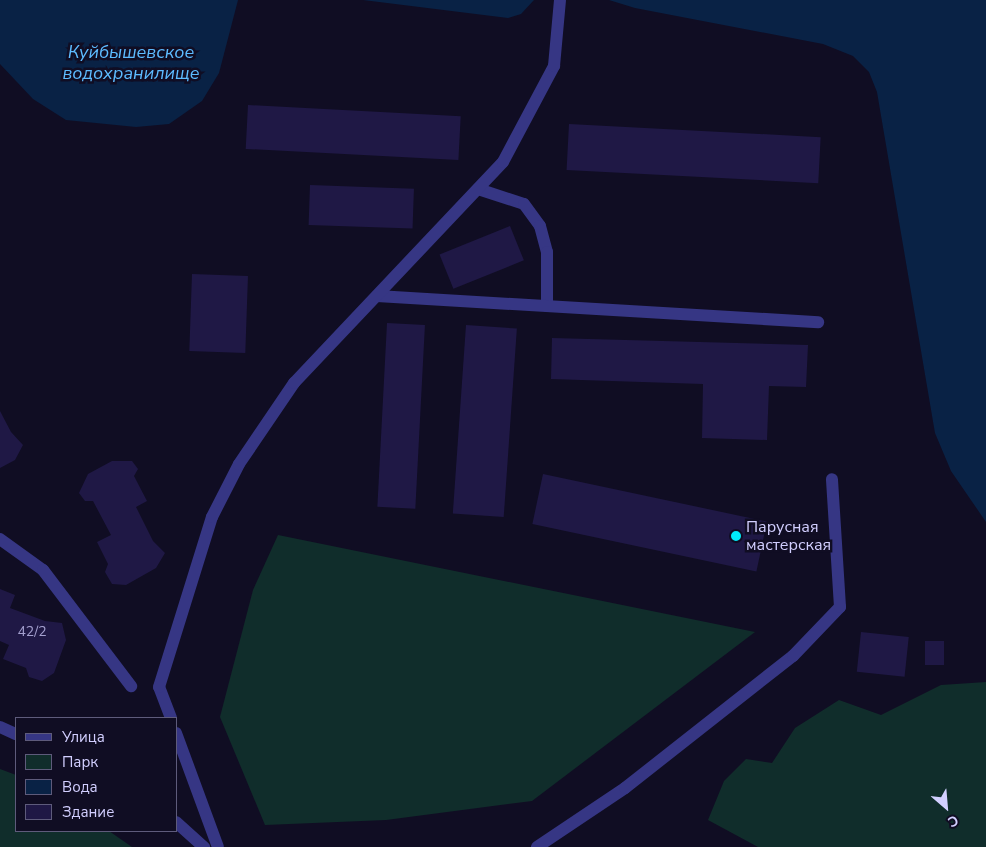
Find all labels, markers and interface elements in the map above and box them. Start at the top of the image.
water label: Куйбышевское водохранилище [62,42,200,84]
place label: Парусная мастерская [746,517,831,555]
marker: Парусная мастерская [730,530,742,542]
house number: 42/2 [17,624,47,640]
legend [15,717,178,832]
text: Улица [62,727,105,747]
text: Парк [62,752,98,772]
text: Вода [62,777,98,797]
north arrow [921,782,971,832]
text: Здание [62,802,114,822]
text: С [944,810,962,831]

